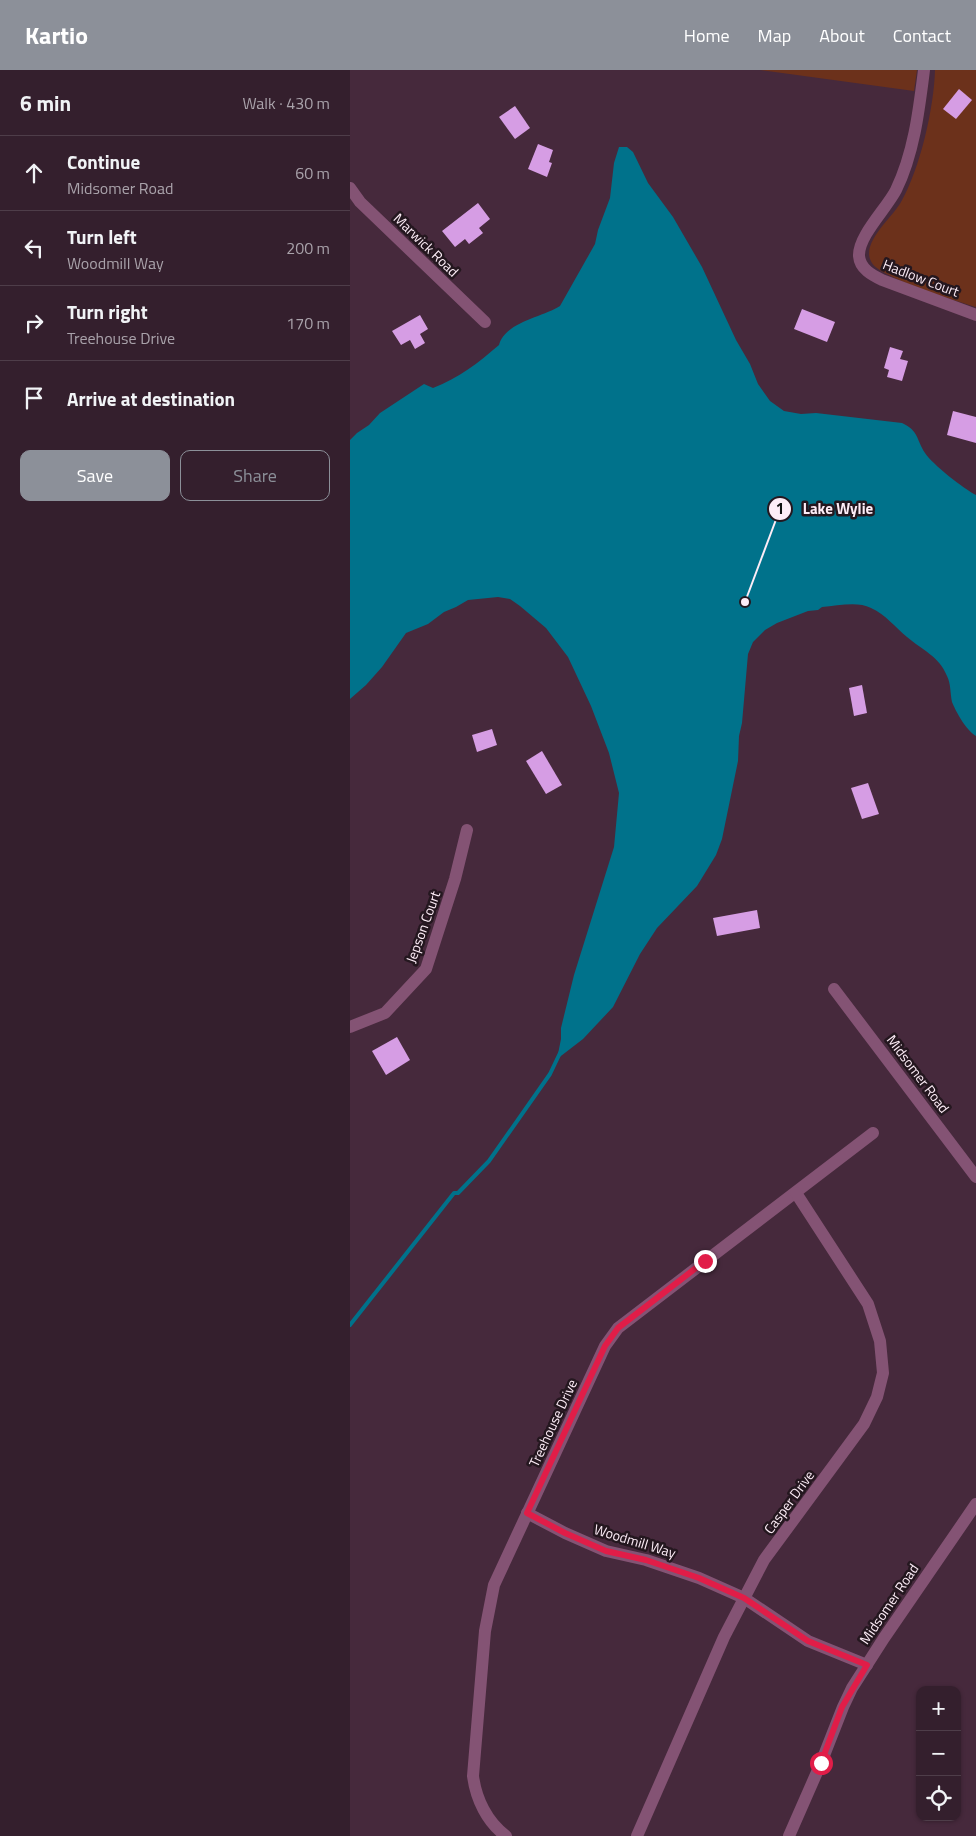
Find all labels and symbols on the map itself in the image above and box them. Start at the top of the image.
street label: Marwick Road [389,208,464,281]
street label: Hadlow Court [880,253,962,302]
callout: Lake Wylie [767,494,883,524]
text: 1 [776,497,784,520]
text: Lake Wylie [803,497,873,520]
street label: Jepson Court [400,888,445,966]
street label: Midsomer Road [882,1030,955,1117]
route end [694,1250,717,1273]
street label: Treehouse Drive [523,1375,582,1470]
street label: Casper Drive [758,1466,819,1538]
street label: Woodmill Way [592,1518,679,1563]
street label: Midsomer Road [854,1559,923,1648]
route start [810,1752,833,1775]

